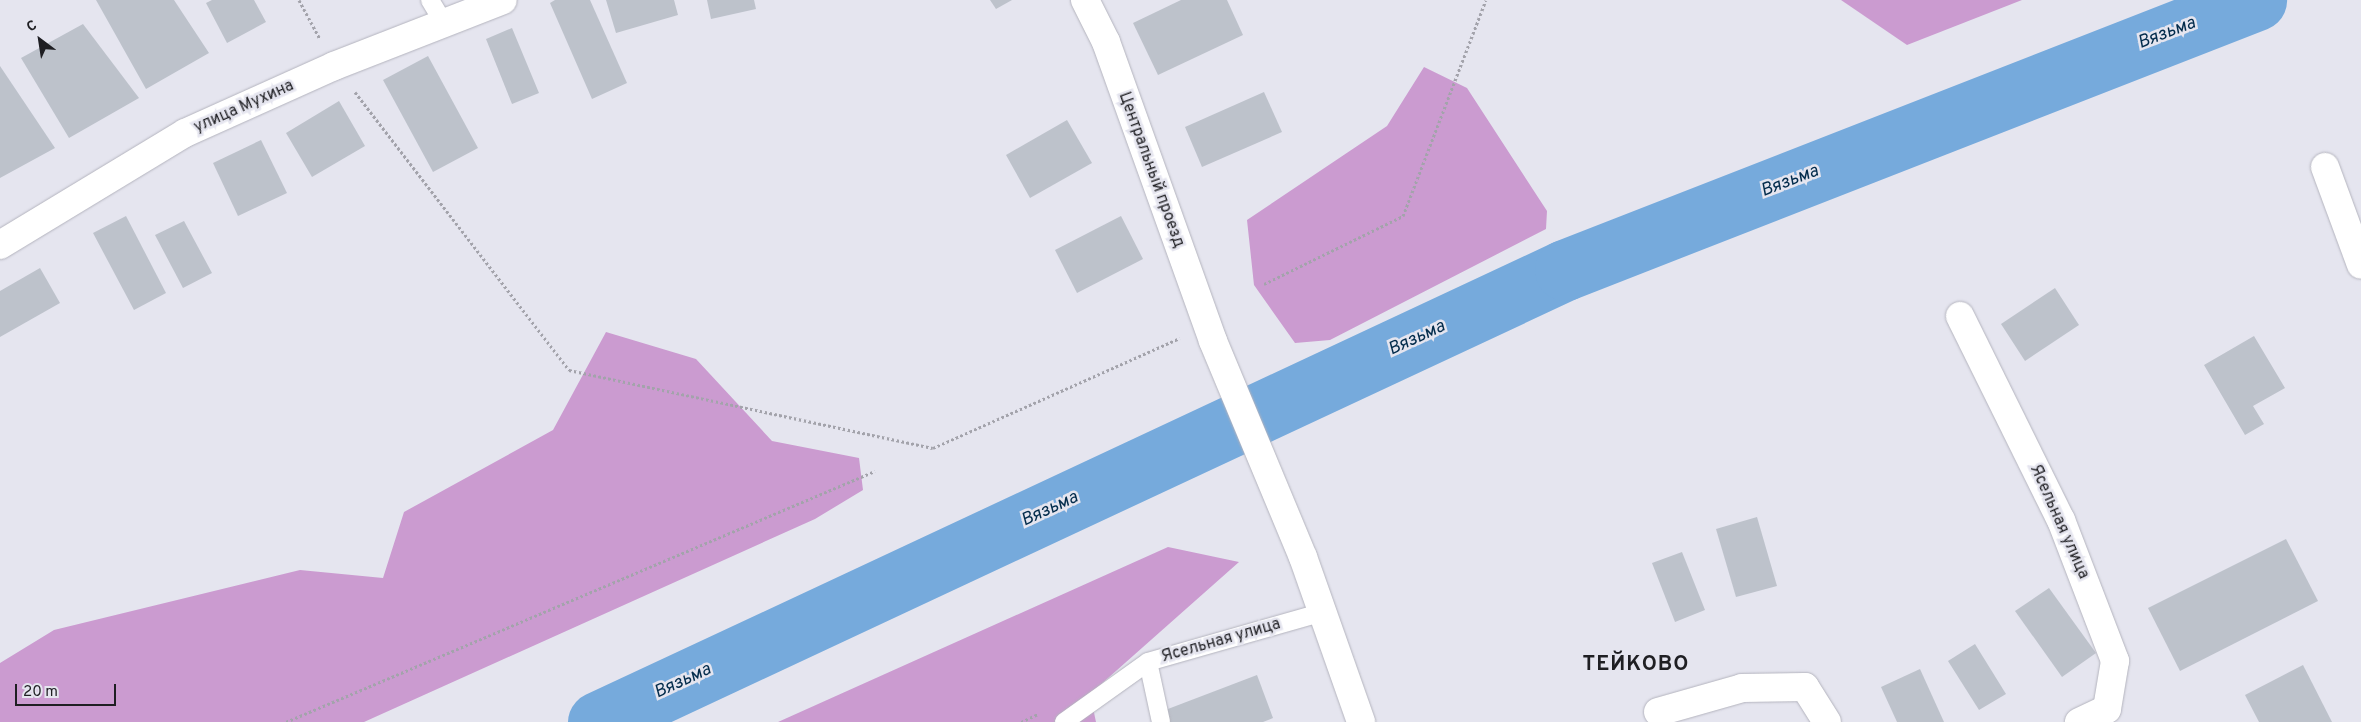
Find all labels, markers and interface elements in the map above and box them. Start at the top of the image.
water label: Вязьма [2135,13,2199,55]
north arrow [15,15,65,65]
text: С [24,17,40,36]
street label: улица Мухина [191,76,297,138]
street label: Центральный проезд [1114,90,1188,250]
water label: Вязьма [1758,161,1822,203]
water label: Вязьма [1385,316,1449,362]
street label: Ясельная улица [2025,462,2093,582]
water label: Вязьма [1018,487,1082,533]
street label: Ясельная улица [1159,615,1283,667]
district label: ТЕЙКОВО [1582,652,1690,678]
water label: Вязьма [651,659,715,705]
scale bar [18,674,119,706]
text: 20 m [23,683,58,702]

